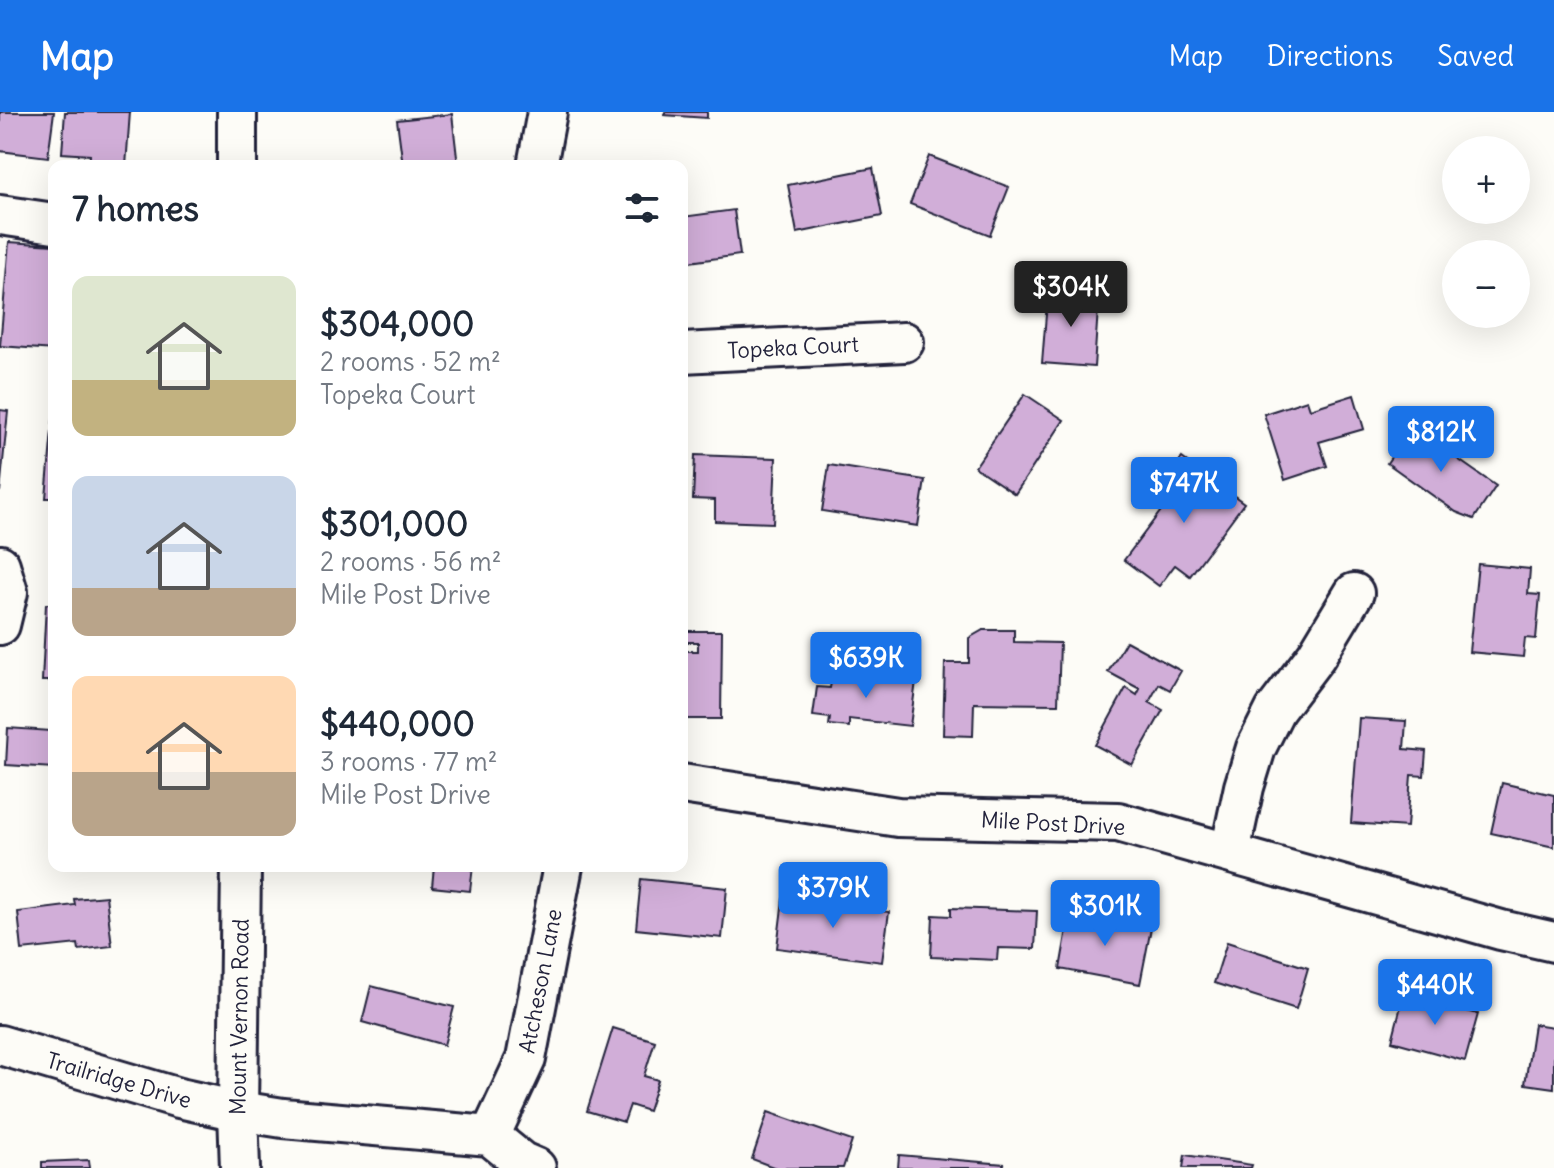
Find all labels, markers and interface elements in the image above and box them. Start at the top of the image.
text: Map [40,33,114,80]
text: Map [1168,38,1223,74]
text: Directions [1267,38,1393,74]
text: Saved [1437,38,1514,74]
map controls [1442,136,1530,328]
button: + [1442,136,1530,224]
icon: filters [620,186,664,230]
text: 7 homes [72,187,199,230]
button: − [1442,240,1530,328]
pin: $304K [1015,261,1127,329]
text: $304K [1032,270,1110,303]
text: $304,000 [320,302,474,345]
icon: home [136,308,232,404]
street label: Topeka Court [727,330,859,364]
text: 2 rooms · 52 m² [320,345,501,378]
text: Topeka Court [320,378,475,411]
pin: $812K [1385,406,1497,474]
text: $812K [1406,415,1476,448]
pin: $747K [1128,457,1240,525]
text: $747K [1149,466,1219,499]
text: $301,000 [320,502,468,545]
icon: home [136,508,232,604]
text: 2 rooms · 56 m² [320,545,501,578]
text: Mile Post Drive [320,578,491,611]
pin: $639K [810,632,922,700]
text: $639K [828,641,904,674]
text: $440,000 [320,702,475,745]
icon: home [136,708,232,804]
text: 3 rooms · 77 m² [320,745,498,778]
text: Mile Post Drive [320,778,491,811]
street label: Mile Post Drive [980,805,1126,841]
pin: $379K [777,862,889,930]
text: $379K [797,871,869,904]
pin: $301K [1049,880,1161,948]
text: $301K [1069,889,1141,922]
street label: Atcheson Lane [512,906,568,1056]
street label: Mount Vernon Road [223,918,255,1115]
pin: $440K [1379,959,1491,1027]
text: $440K [1396,968,1474,1001]
street label: Trailridge Drive [43,1046,195,1114]

